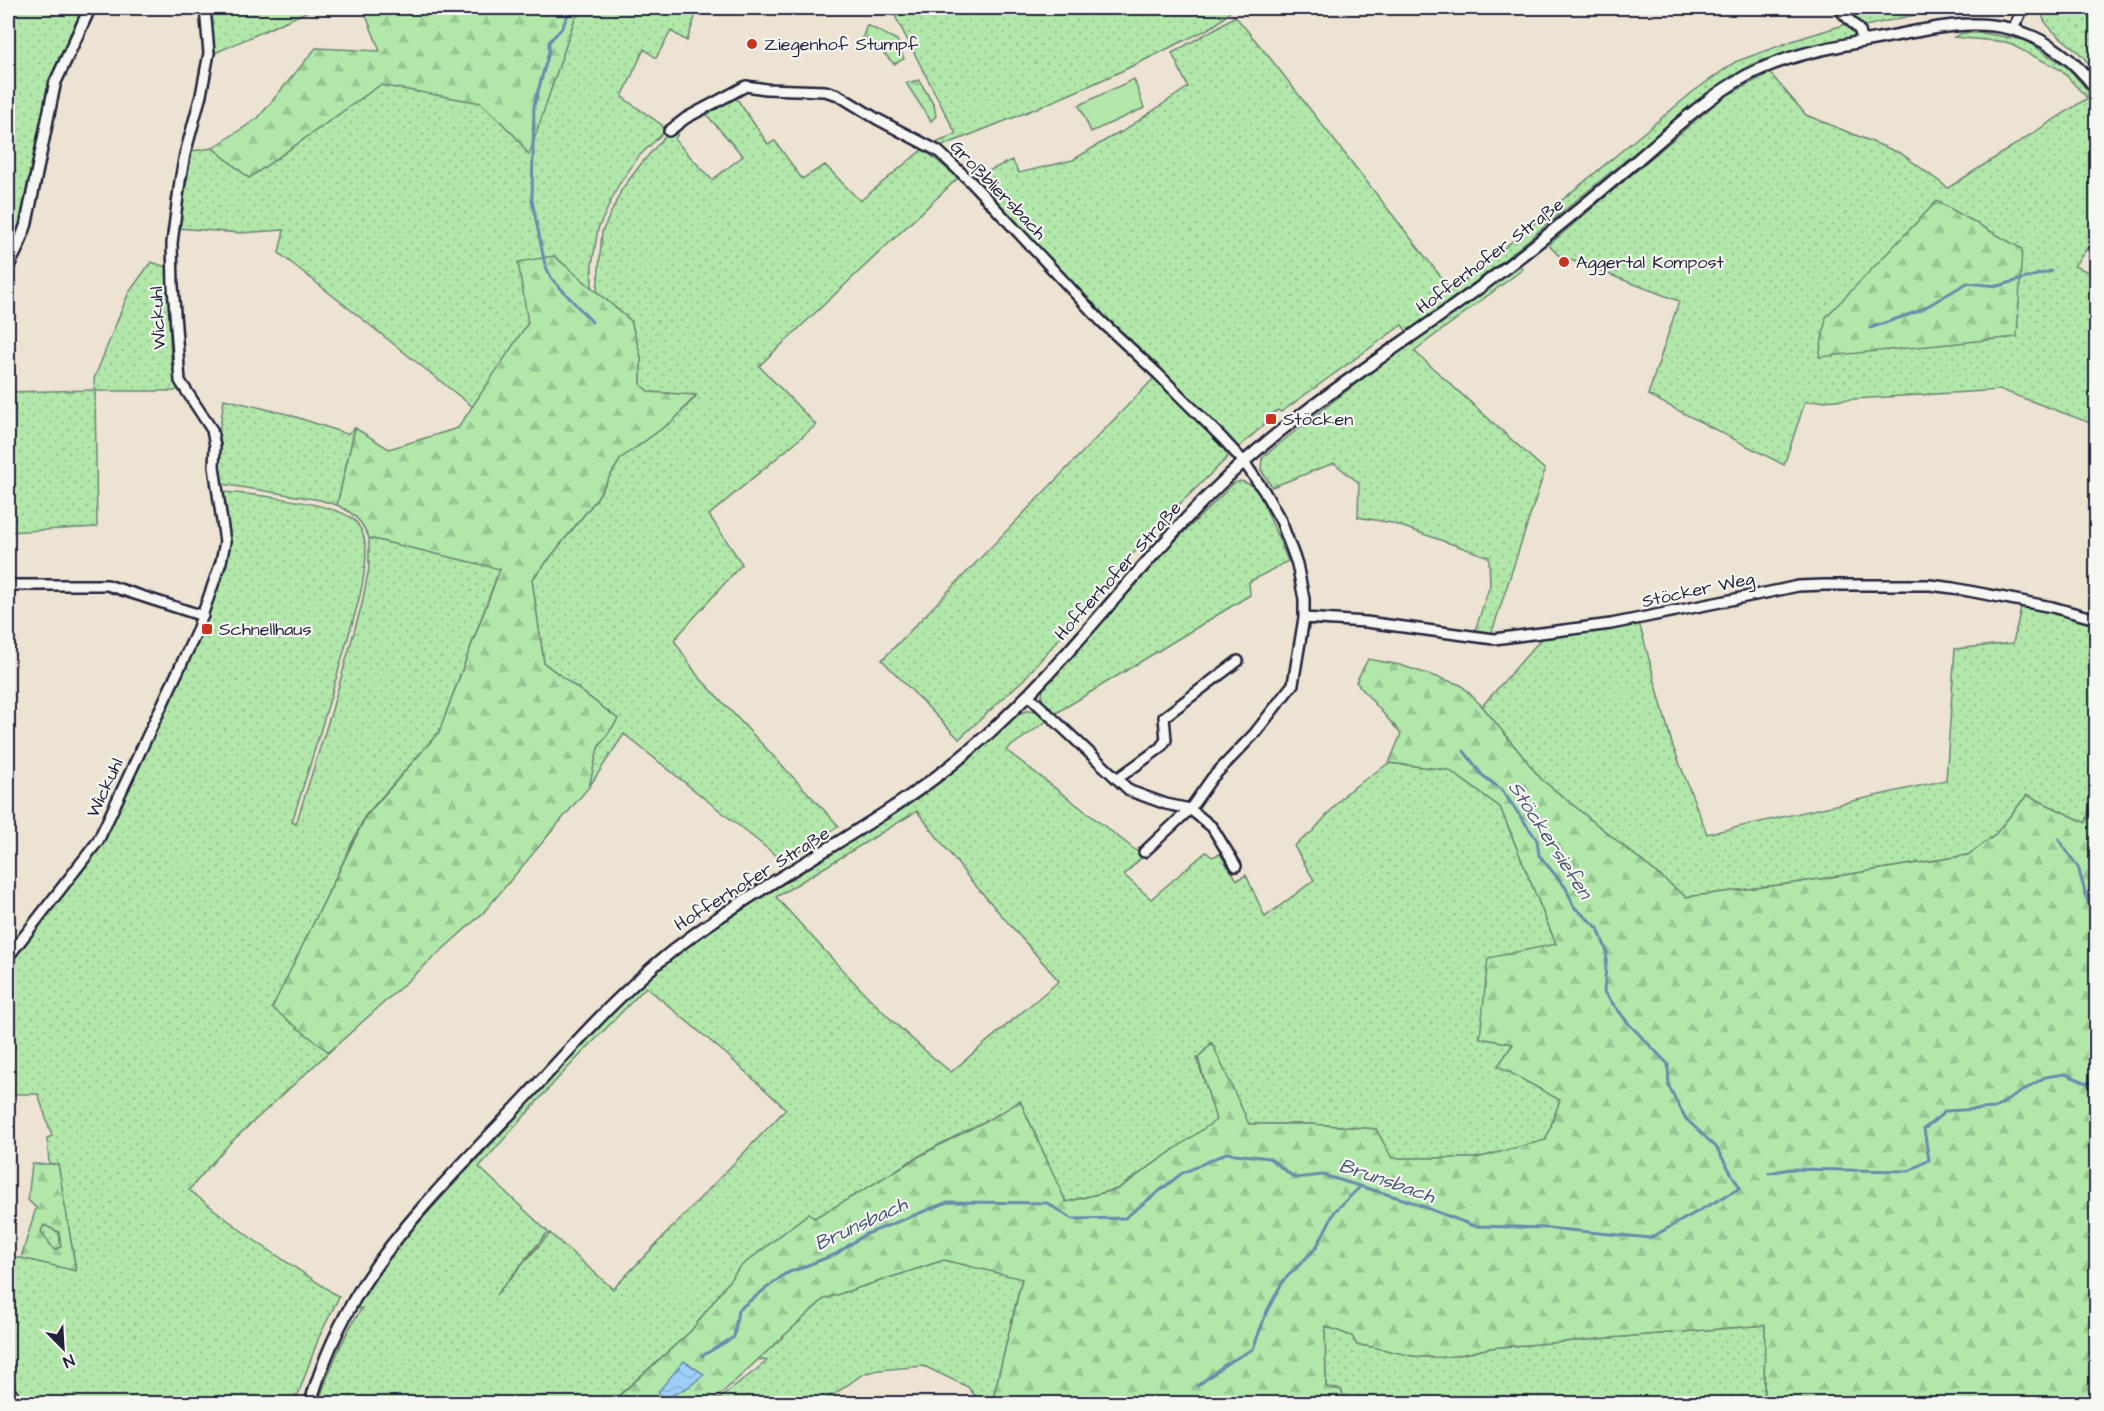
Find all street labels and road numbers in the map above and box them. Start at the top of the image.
street label: Großbliersbach [944,135,1052,245]
street label: Hofferhofer Straße [1411,192,1569,320]
street label: Wickuhl [144,286,172,350]
street label: Hofferhofer Straße [1049,496,1187,646]
street label: Stöcker Weg [1640,566,1757,615]
street label: Wickuhl [80,754,130,822]
street label: Hofferhofer Straße [669,821,835,937]

